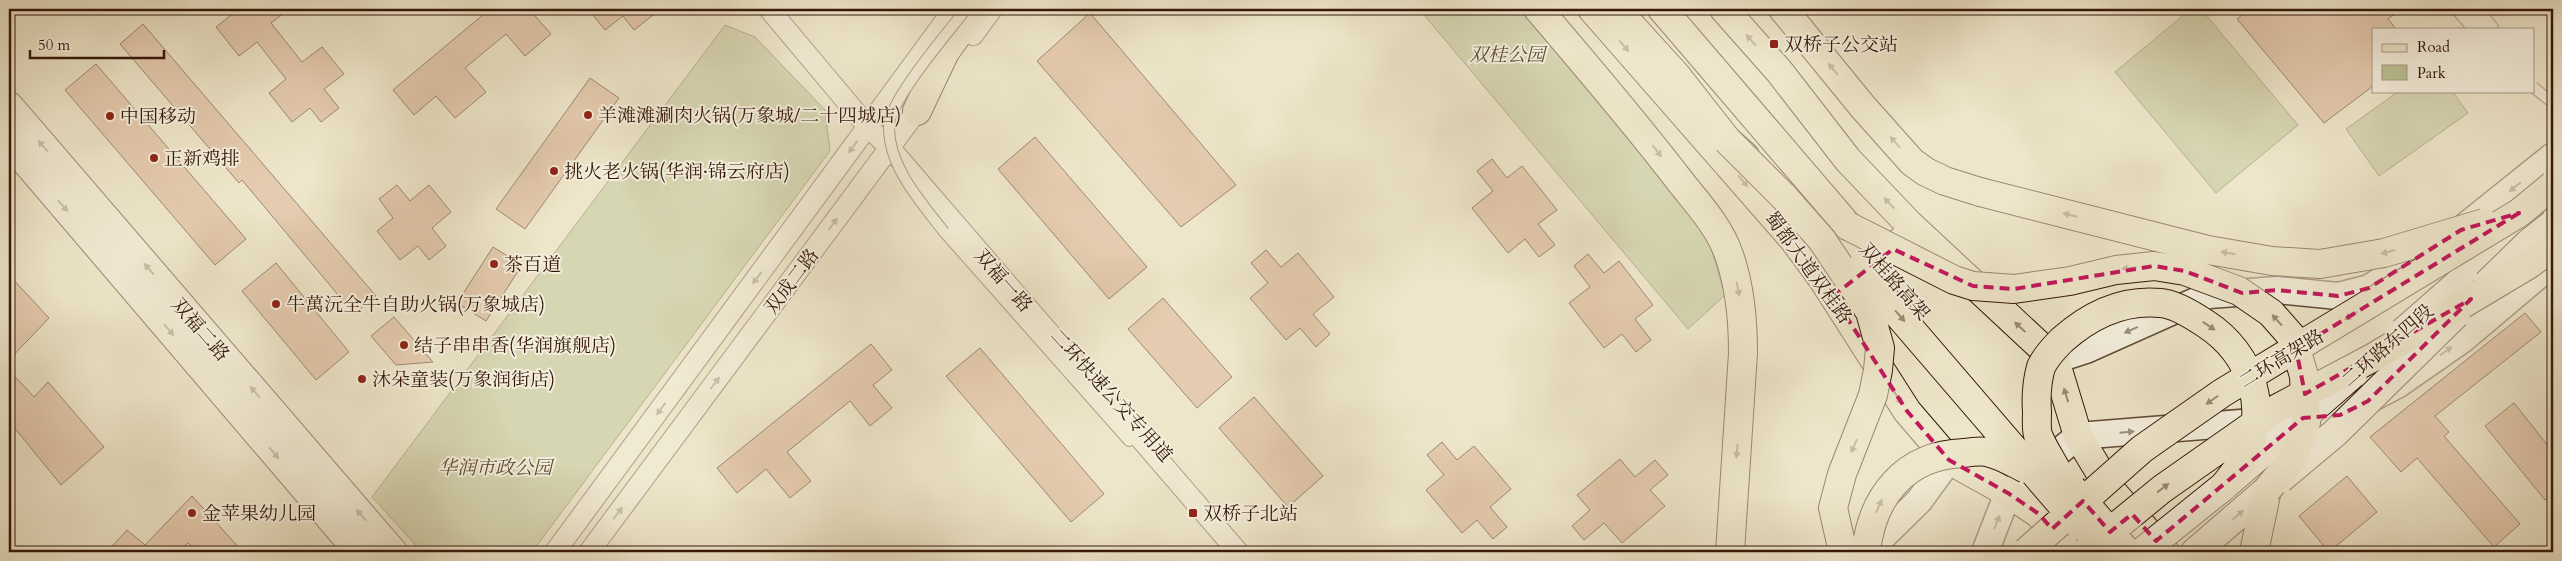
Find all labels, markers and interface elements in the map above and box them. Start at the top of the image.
scale bar [30,28,164,60]
legend [2372,28,2534,92]
place label: 双桥子公交站 [1784,32,1898,58]
one-way arrow [1746,33,1757,46]
text: 50 m [38,35,70,55]
text: Road [2417,37,2450,57]
marker: 双桥子公交站 [1768,38,1780,50]
one-way arrow [1619,39,1630,52]
park label: 双桂公园 [1469,42,1548,68]
one-way arrow [1827,63,1838,76]
text: Park [2417,63,2446,83]
place label: 羊滩滩涮肉火锅(万象城/二十四城店) [598,103,901,129]
place label: 中国移动 [120,104,196,130]
marker: 羊滩滩涮肉火锅(万象城/二十四城店) [582,109,594,121]
marker: 中国移动 [104,110,116,122]
one-way arrow [1889,137,1901,149]
one-way arrow [37,140,49,152]
one-way arrow [848,140,858,154]
one-way arrow [1651,144,1662,157]
place label: 正新鸡排 [164,146,240,172]
marker: 正新鸡排 [148,152,160,164]
place label: 挑火老火锅(华润·锦云府店) [564,159,790,185]
marker: 挑火老火锅(华润·锦云府店) [548,165,560,177]
one-way arrow [1737,175,1748,188]
one-way arrow [2509,181,2522,192]
one-way arrow [1883,198,1895,210]
one-way arrow [58,199,69,212]
street label: 蜀都大道双桂路 [1759,206,1858,329]
one-way arrow [2062,210,2077,218]
one-way arrow [828,218,839,231]
street label: 双桂路高架 [1853,237,1935,326]
street label: 双成二路 [759,243,825,320]
street label: 双福一路 [968,243,1038,318]
one-way arrow [2381,248,2396,256]
one-way arrow [2219,249,2235,257]
place label: 茶百道 [504,252,561,278]
marker: 茶百道 [488,258,500,270]
one-way arrow [143,263,155,275]
one-way arrow [2121,265,2137,273]
one-way arrow [752,271,762,285]
one-way arrow [1734,281,1742,297]
street label: 双福二路 [165,292,235,367]
place label: 牛萬沅全牛自助火锅(万象城店) [286,292,545,318]
marker: 牛萬沅全牛自助火锅(万象城店) [270,298,282,310]
street label: 二环路东四段 [2336,299,2439,393]
one-way arrow [1894,309,1905,322]
one-way arrow [2344,312,2357,321]
one-way arrow [2272,314,2283,326]
one-way arrow [2014,321,2026,333]
one-way arrow [2203,321,2216,331]
one-way arrow [163,323,175,335]
street label: 二环快速公交专用道 [1044,323,1178,468]
street label: 二环高架路 [2234,323,2329,394]
one-way arrow [2124,326,2138,334]
place label: 结子串串香(华润旗舰店) [414,333,616,359]
marker: 结子串串香(华润旗舰店) [398,339,410,351]
one-way arrow [2439,346,2453,356]
place label: 沐朵童装(万象润街店) [372,367,555,393]
marker: 沐朵童装(万象润街店) [356,373,368,385]
one-way arrow [710,377,721,390]
one-way arrow [250,386,261,398]
one-way arrow [2061,387,2069,402]
one-way arrow [1894,391,1903,405]
one-way arrow [2205,395,2219,405]
one-way arrow [656,402,666,416]
one-way arrow [2119,427,2135,435]
one-way arrow [1850,439,1858,453]
one-way arrow [1733,443,1741,459]
one-way arrow [269,446,280,459]
park label: 华润市政公园 [438,455,555,481]
one-way arrow [2156,483,2170,493]
one-way arrow [1875,499,1883,513]
place label: 金苹果幼儿园 [202,501,316,527]
place label: 双桥子北站 [1203,501,1298,527]
one-way arrow [613,506,623,520]
marker: 金苹果幼儿园 [186,507,198,519]
marker: 双桥子北站 [1187,507,1199,519]
one-way arrow [2232,509,2244,521]
one-way arrow [355,510,367,522]
one-way arrow [1993,515,2001,530]

